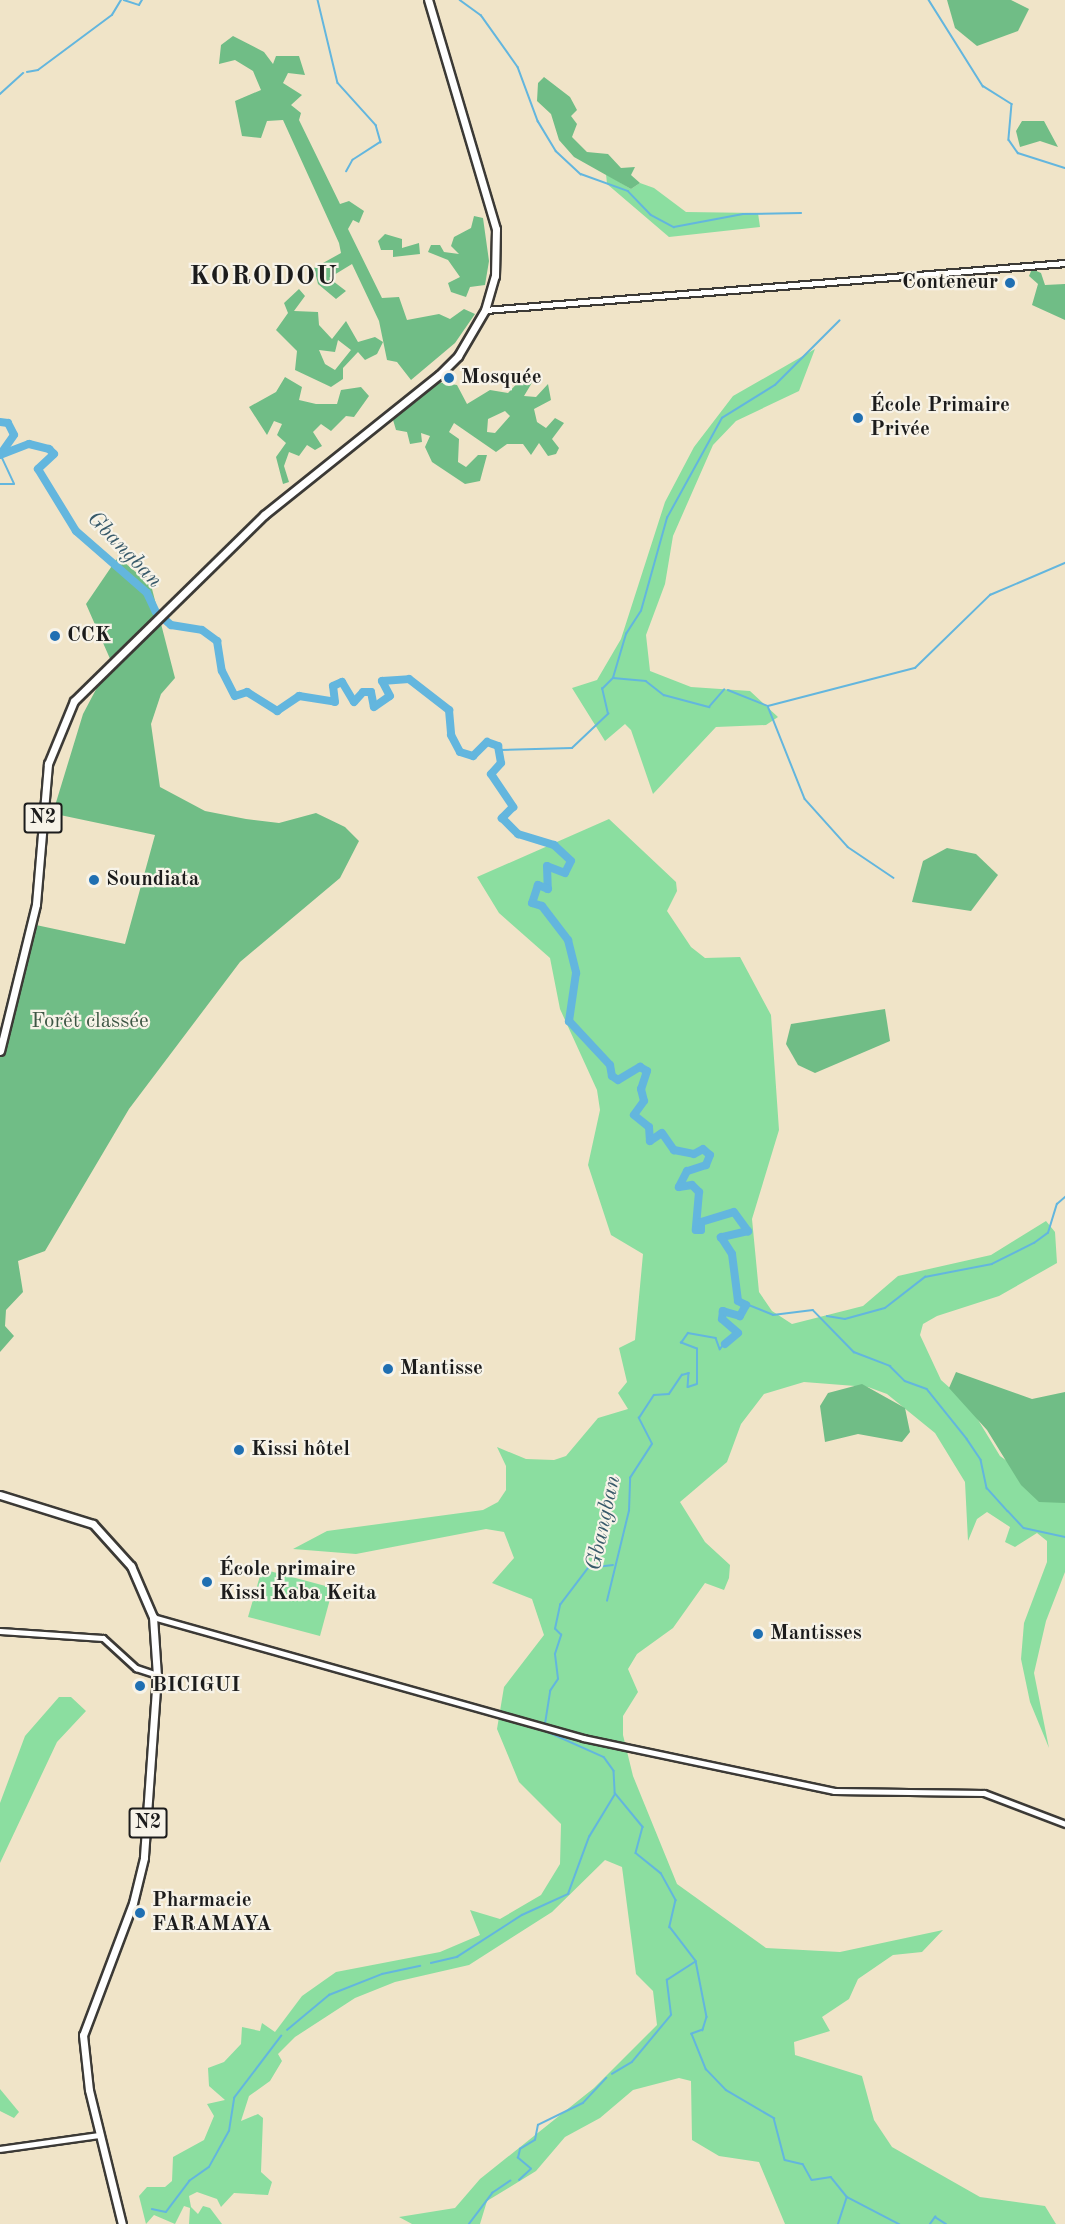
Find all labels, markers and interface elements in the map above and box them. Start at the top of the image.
district label: KORODOU [189,261,339,293]
place label: Conteneur [902,270,998,296]
marker: Conteneur [1003,276,1017,290]
place label: Mosquée [461,365,542,391]
marker: Mosquée [442,371,456,385]
place label: École Primaire Privée [870,393,1010,443]
marker: École Primaire Privée [851,411,865,425]
water label: Gbangban [81,506,167,594]
place label: CCK [67,623,111,649]
marker: CCK [48,629,62,643]
road number: N2 [24,801,63,835]
place label: Soundiata [106,867,199,893]
marker: Soundiata [87,873,101,887]
park label: Forêt classée [31,1009,149,1035]
place label: Mantisse [400,1356,483,1382]
marker: Mantisse [381,1362,395,1376]
place label: Kissi hôtel [251,1437,350,1463]
marker: Kissi hôtel [232,1443,246,1457]
water label: Gbangban [581,1473,627,1573]
place label: École primaire Kissi Kaba Keita [219,1557,377,1607]
marker: École primaire Kissi Kaba Keita [200,1575,214,1589]
place label: Mantisses [770,1621,862,1647]
marker: Mantisses [751,1627,765,1641]
place label: BICIGUI [152,1673,240,1699]
marker: BICIGUI [133,1679,147,1693]
road number: N2 [128,1806,168,1840]
place label: Pharmacie FARAMAYA [152,1888,272,1938]
marker: Pharmacie FARAMAYA [133,1906,147,1920]

